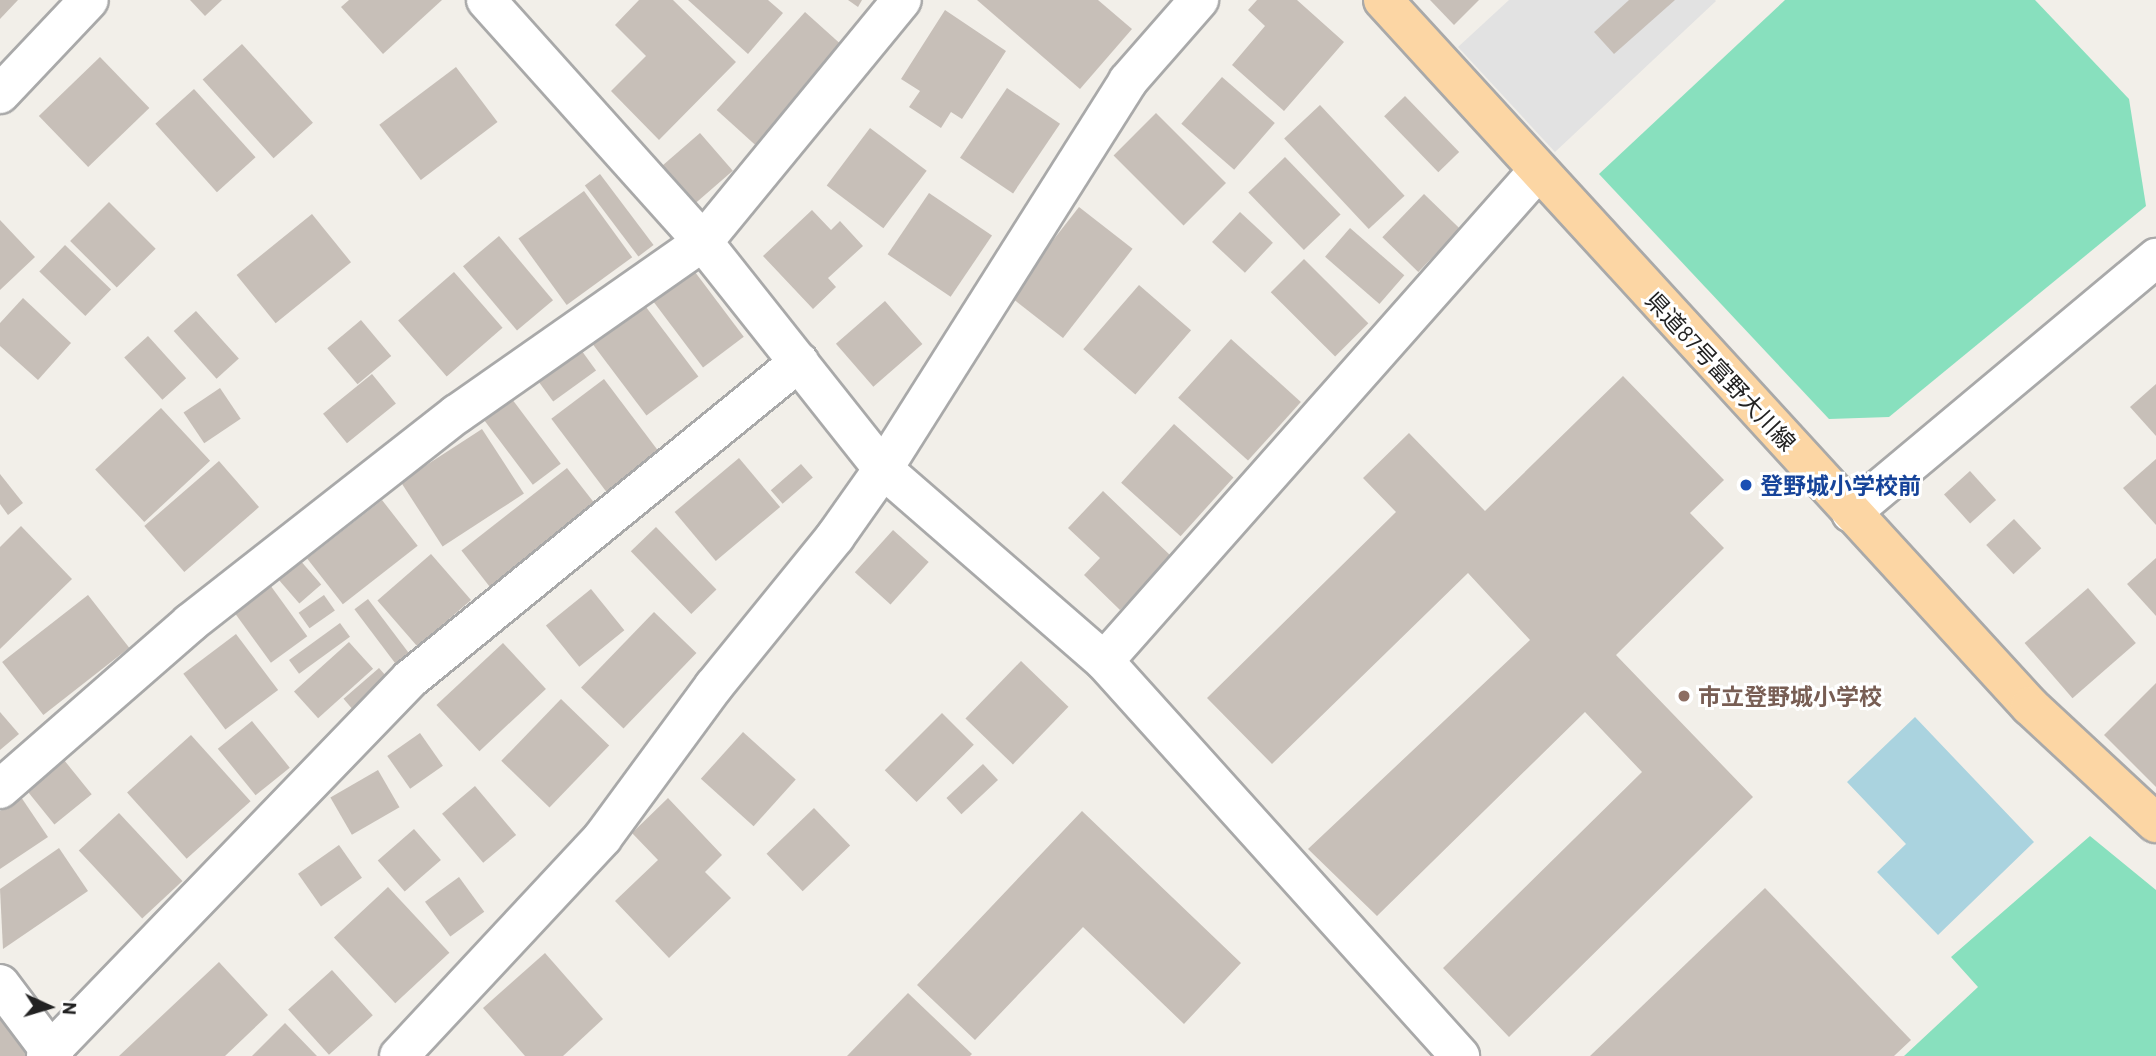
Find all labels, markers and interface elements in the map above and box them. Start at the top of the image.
street label: 県道87号富野大川線 [1640,286,1802,456]
place label: 登野城小学校前 [1760,471,1921,499]
marker: 登野城小学校前 [1738,477,1754,493]
place label: 市立登野城小学校 [1698,682,1882,710]
marker: 市立登野城小学校 [1676,688,1692,704]
north arrow [14,972,84,1042]
text: N [59,1001,82,1016]

